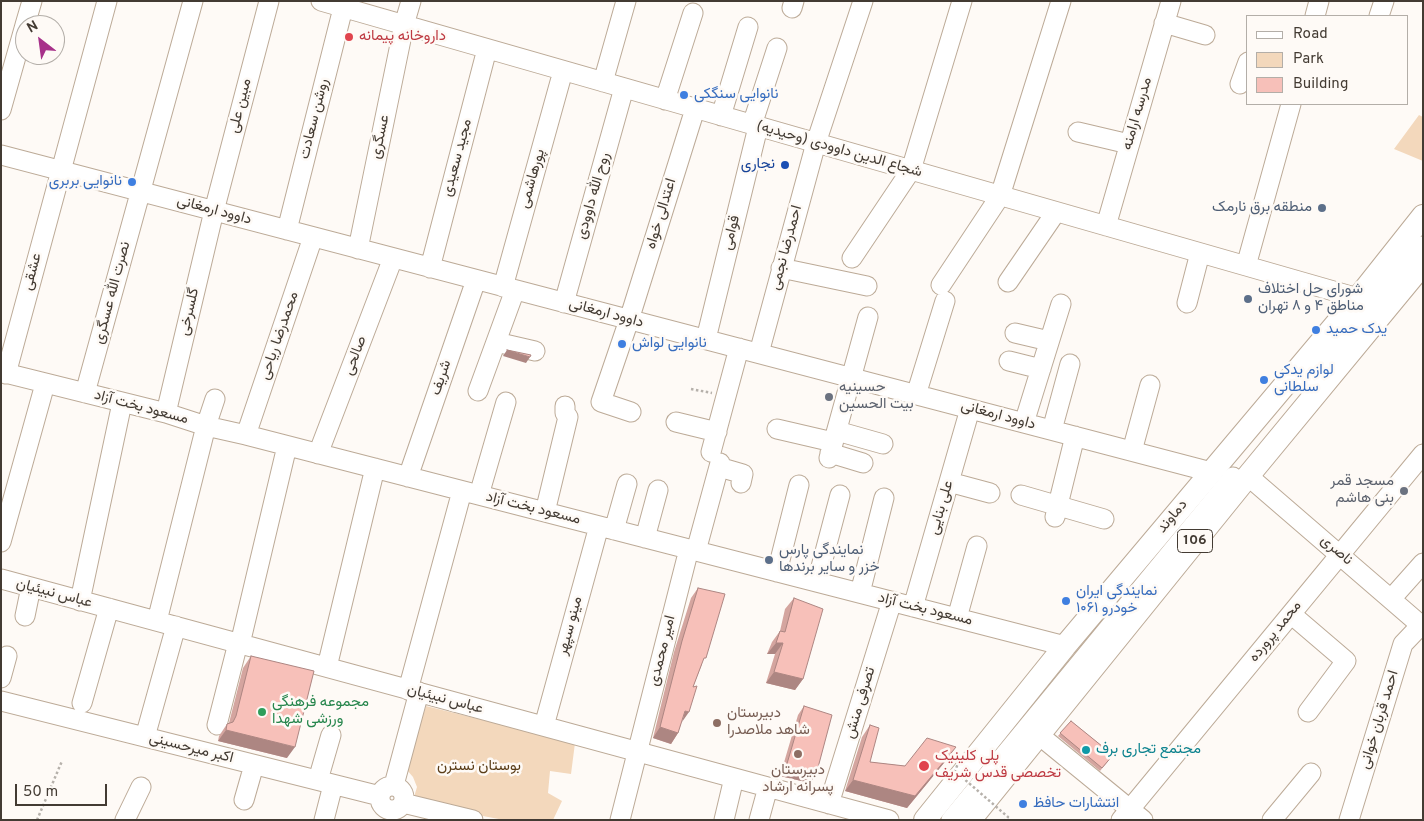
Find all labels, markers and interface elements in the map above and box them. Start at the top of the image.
north arrow [15,15,65,65]
legend [1246,15,1409,105]
text: N [24,18,41,37]
text: Road [1293,25,1328,44]
place label: داروخانه پیمانه [359,28,446,46]
marker: داروخانه پیمانه [343,31,355,43]
text: Park [1293,50,1324,69]
street label: مدرسه ارامنه [1119,75,1157,153]
text: Building [1293,75,1348,94]
street label: مبین علی [226,77,256,135]
street label: روشن سعادت [296,77,334,161]
place label: نانوایی سنگکی [694,86,779,104]
marker: نانوایی سنگکی [678,89,690,101]
street label: عسگری [368,113,394,161]
street label: مجید سعیدی [439,117,477,199]
street label: شجاع الدین داوودی (وحیدیه) [754,118,924,182]
street label: پورهاشمی [516,147,550,211]
street label: روح الله داوودی [573,151,615,241]
place label: نجاری [741,156,775,174]
marker: نجاری [779,159,791,171]
place label: نانوایی بربری [49,173,122,191]
marker: نانوایی بربری [126,176,138,188]
street label: اعتدالی خواه [643,177,681,251]
street label: داوود ارمغانی [175,192,253,230]
place label: منطقه برق نارمک [1212,199,1312,217]
marker: منطقه برق نارمک [1316,202,1328,214]
street label: احمدرضا نجمی [767,204,807,292]
street label: قوامی [719,214,745,252]
street label: نصرت الله عسگری [91,240,135,346]
street label: عشقی [19,251,47,293]
place label: شورای حل اختلاف مناطق ۴ و ۸ تهران [1258,281,1364,316]
street label: گلسرخی [176,286,204,338]
street label: محمدرضا ریاحی [256,289,304,383]
marker: شورای حل اختلاف مناطق ۴ و ۸ تهران [1242,293,1254,305]
street label: داوود ارمغانی [567,295,645,333]
place label: یدک حمید [1326,321,1387,339]
marker: یدک حمید [1310,324,1322,336]
street label: صالحی [340,334,372,378]
place label: نانوایی لواش [632,335,707,353]
marker: نانوایی لواش [616,338,628,350]
street label: شریف [428,358,456,398]
place label: لوازم یدکی سلطانی [1274,362,1334,397]
marker: لوازم یدکی سلطانی [1258,374,1270,386]
place label: حسینیه بیت الحسین [839,379,914,414]
street label: مسعود بخت آزاد [92,387,190,429]
marker: حسینیه بیت الحسین [823,391,835,403]
street label: داوود ارمغانی [959,397,1037,435]
place label: مسجد قمر بنی هاشم [1330,473,1394,508]
street label: علی بنایی [926,479,958,537]
marker: مسجد قمر بنی هاشم [1398,485,1410,497]
street label: مسعود بخت آزاد [484,489,582,529]
street label: دماوند [1154,497,1192,537]
road number: 106 [1178,530,1212,552]
street label: ناصری [1316,532,1356,570]
place label: نمایندگی پارس خزر و سایر برندها [779,542,880,577]
marker: نمایندگی پارس خزر و سایر برندها [763,554,775,566]
street label: عباس نبیئیان [14,575,94,613]
place label: نمایندگی ایران خودرو ۱۰۶۱ [1076,583,1157,618]
street label: مسعود بخت آزاد [876,590,974,630]
street label: مینو سپهر [555,595,587,657]
marker: نمایندگی ایران خودرو ۱۰۶۱ [1060,595,1072,607]
street label: محمد پرورده [1246,598,1306,666]
street label: امیر محمدی [646,614,680,688]
street label: تصرفی منش [842,665,880,741]
street label: احمد قربان خوانی [1356,669,1404,771]
street label: عباس نبیئیان [405,681,485,719]
place label: مجموعه فرهنگی ورزشی شهدا [272,694,369,729]
place label: دبیرستان شاهد ملاصدرا [727,705,810,740]
marker: مجموعه فرهنگی ورزشی شهدا [256,706,268,718]
marker: دبیرستان شاهد ملاصدرا [711,717,723,729]
street label: اکبر میرحسینی [147,730,235,768]
place label: مجتمع تجاری برف [1096,741,1201,759]
marker: مجتمع تجاری برف [1080,744,1092,756]
marker: دبیرستان پسرانه ارشاد [792,748,804,760]
place label: پلی کلینیک تخصصی قدس شریف [935,748,1061,783]
park label: بوستان نسترن [437,758,521,776]
marker: پلی کلینیک تخصصی قدس شریف [917,759,931,773]
place label: دبیرستان پسرانه ارشاد [762,762,834,797]
scale bar [18,774,110,806]
text: 50 m [23,783,58,802]
place label: انتشارات حافظ [1033,795,1119,813]
marker: انتشارات حافظ [1017,798,1029,810]

